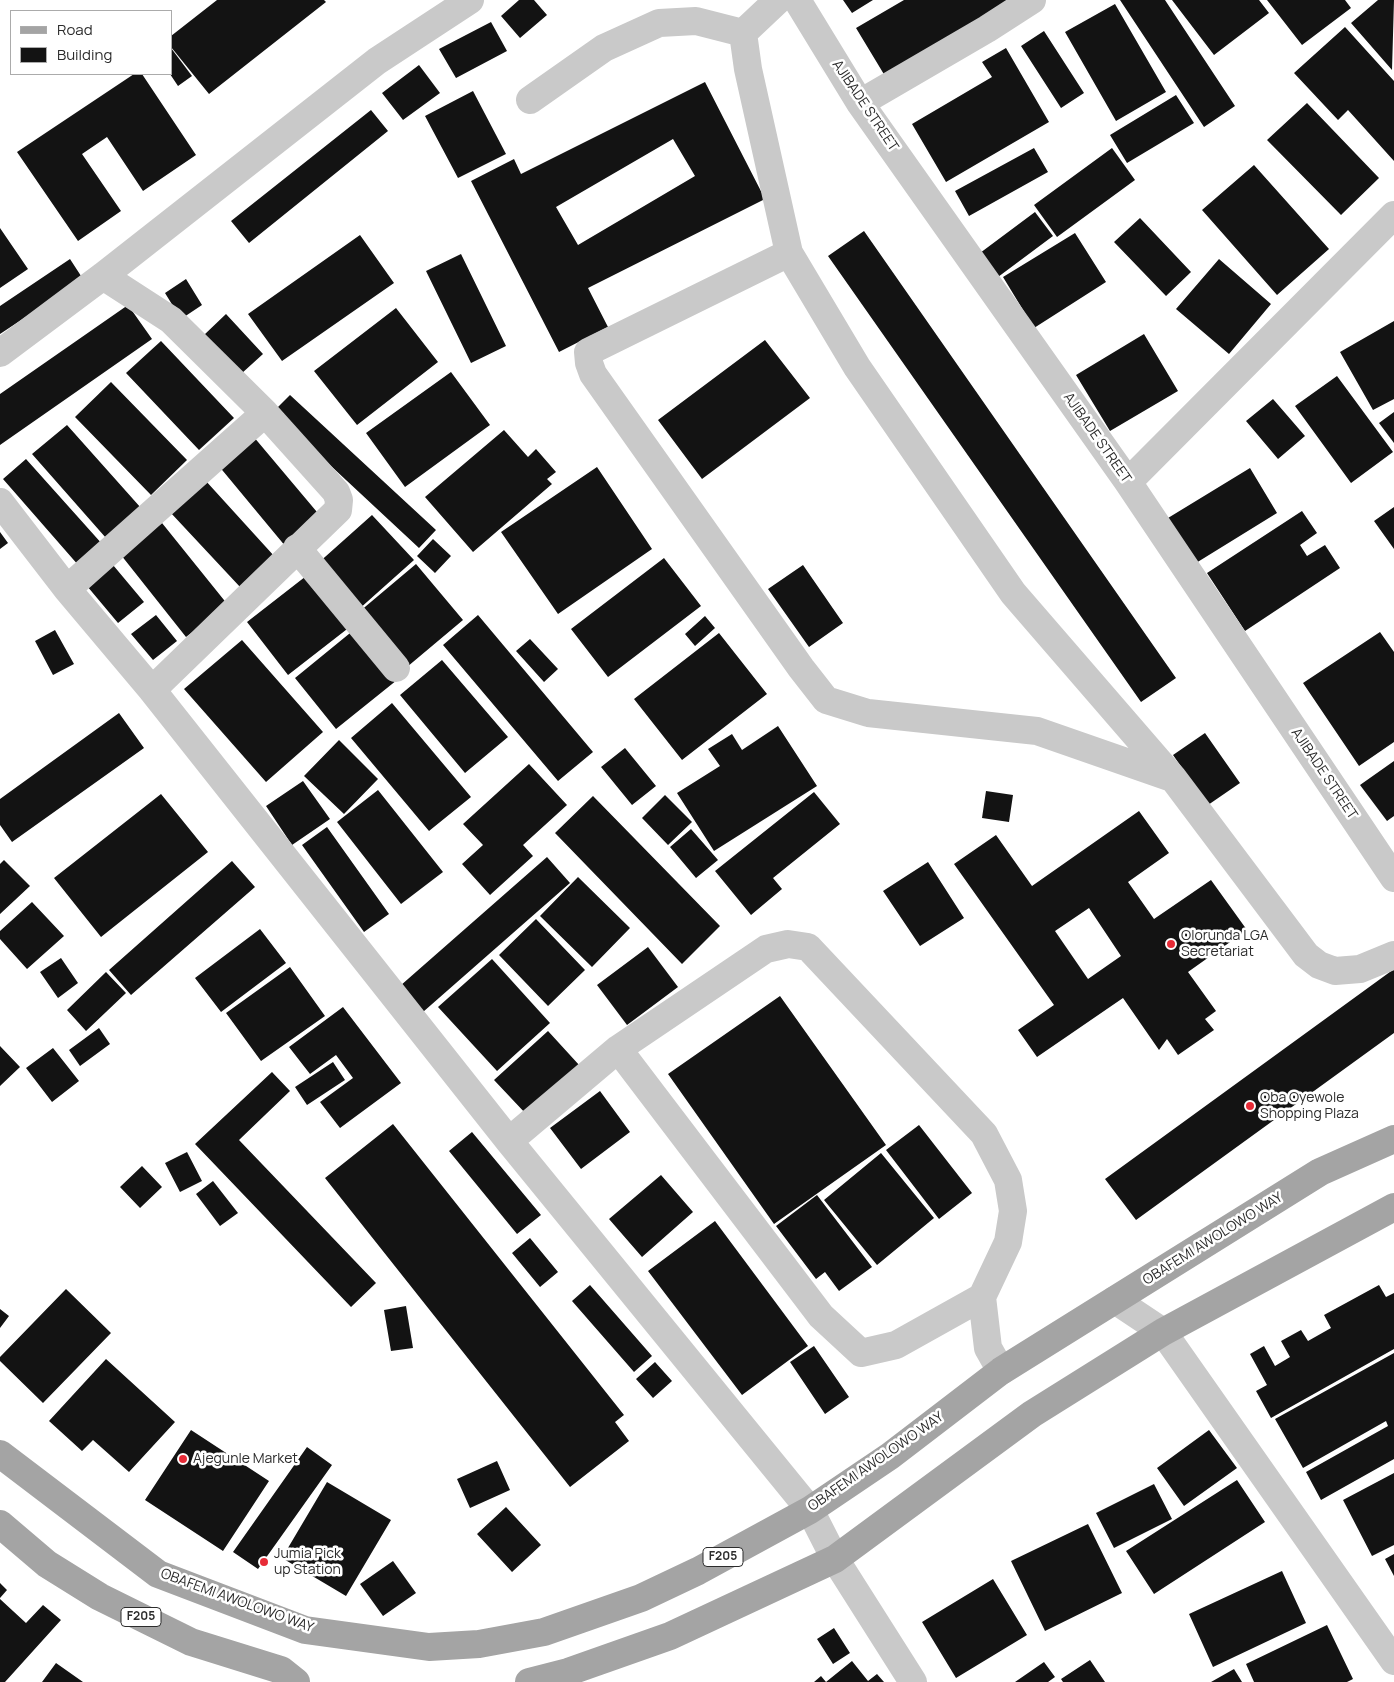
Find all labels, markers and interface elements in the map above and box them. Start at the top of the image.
legend [10,10,172,75]
text: Road [57,19,93,40]
text: Building [57,44,112,65]
street label: AJIBADE STREET [828,57,902,155]
street label: AJIBADE STREET [1060,390,1134,486]
street label: AJIBADE STREET [1287,725,1361,823]
place label: Olorunda LGA Secretariat [1181,928,1269,960]
marker: Olorunda LGA Secretariat [1165,938,1177,950]
place label: Oba Oyewole Shopping Plaza [1260,1090,1359,1122]
marker: Oba Oyewole Shopping Plaza [1244,1100,1256,1112]
street label: OBAFEMI AWOLOWO WAY [1140,1189,1286,1289]
street label: OBAFEMI AWOLOWO WAY [805,1409,947,1515]
place label: Ajegunle Market [193,1451,298,1467]
marker: Ajegunle Market [177,1453,189,1465]
place label: Jumia Pick up Station [274,1546,341,1578]
road number: F205 [703,1548,743,1566]
marker: Jumia Pick up Station [258,1556,270,1568]
street label: OBAFEMI AWOLOWO WAY [158,1565,316,1637]
road number: F205 [121,1608,161,1626]

